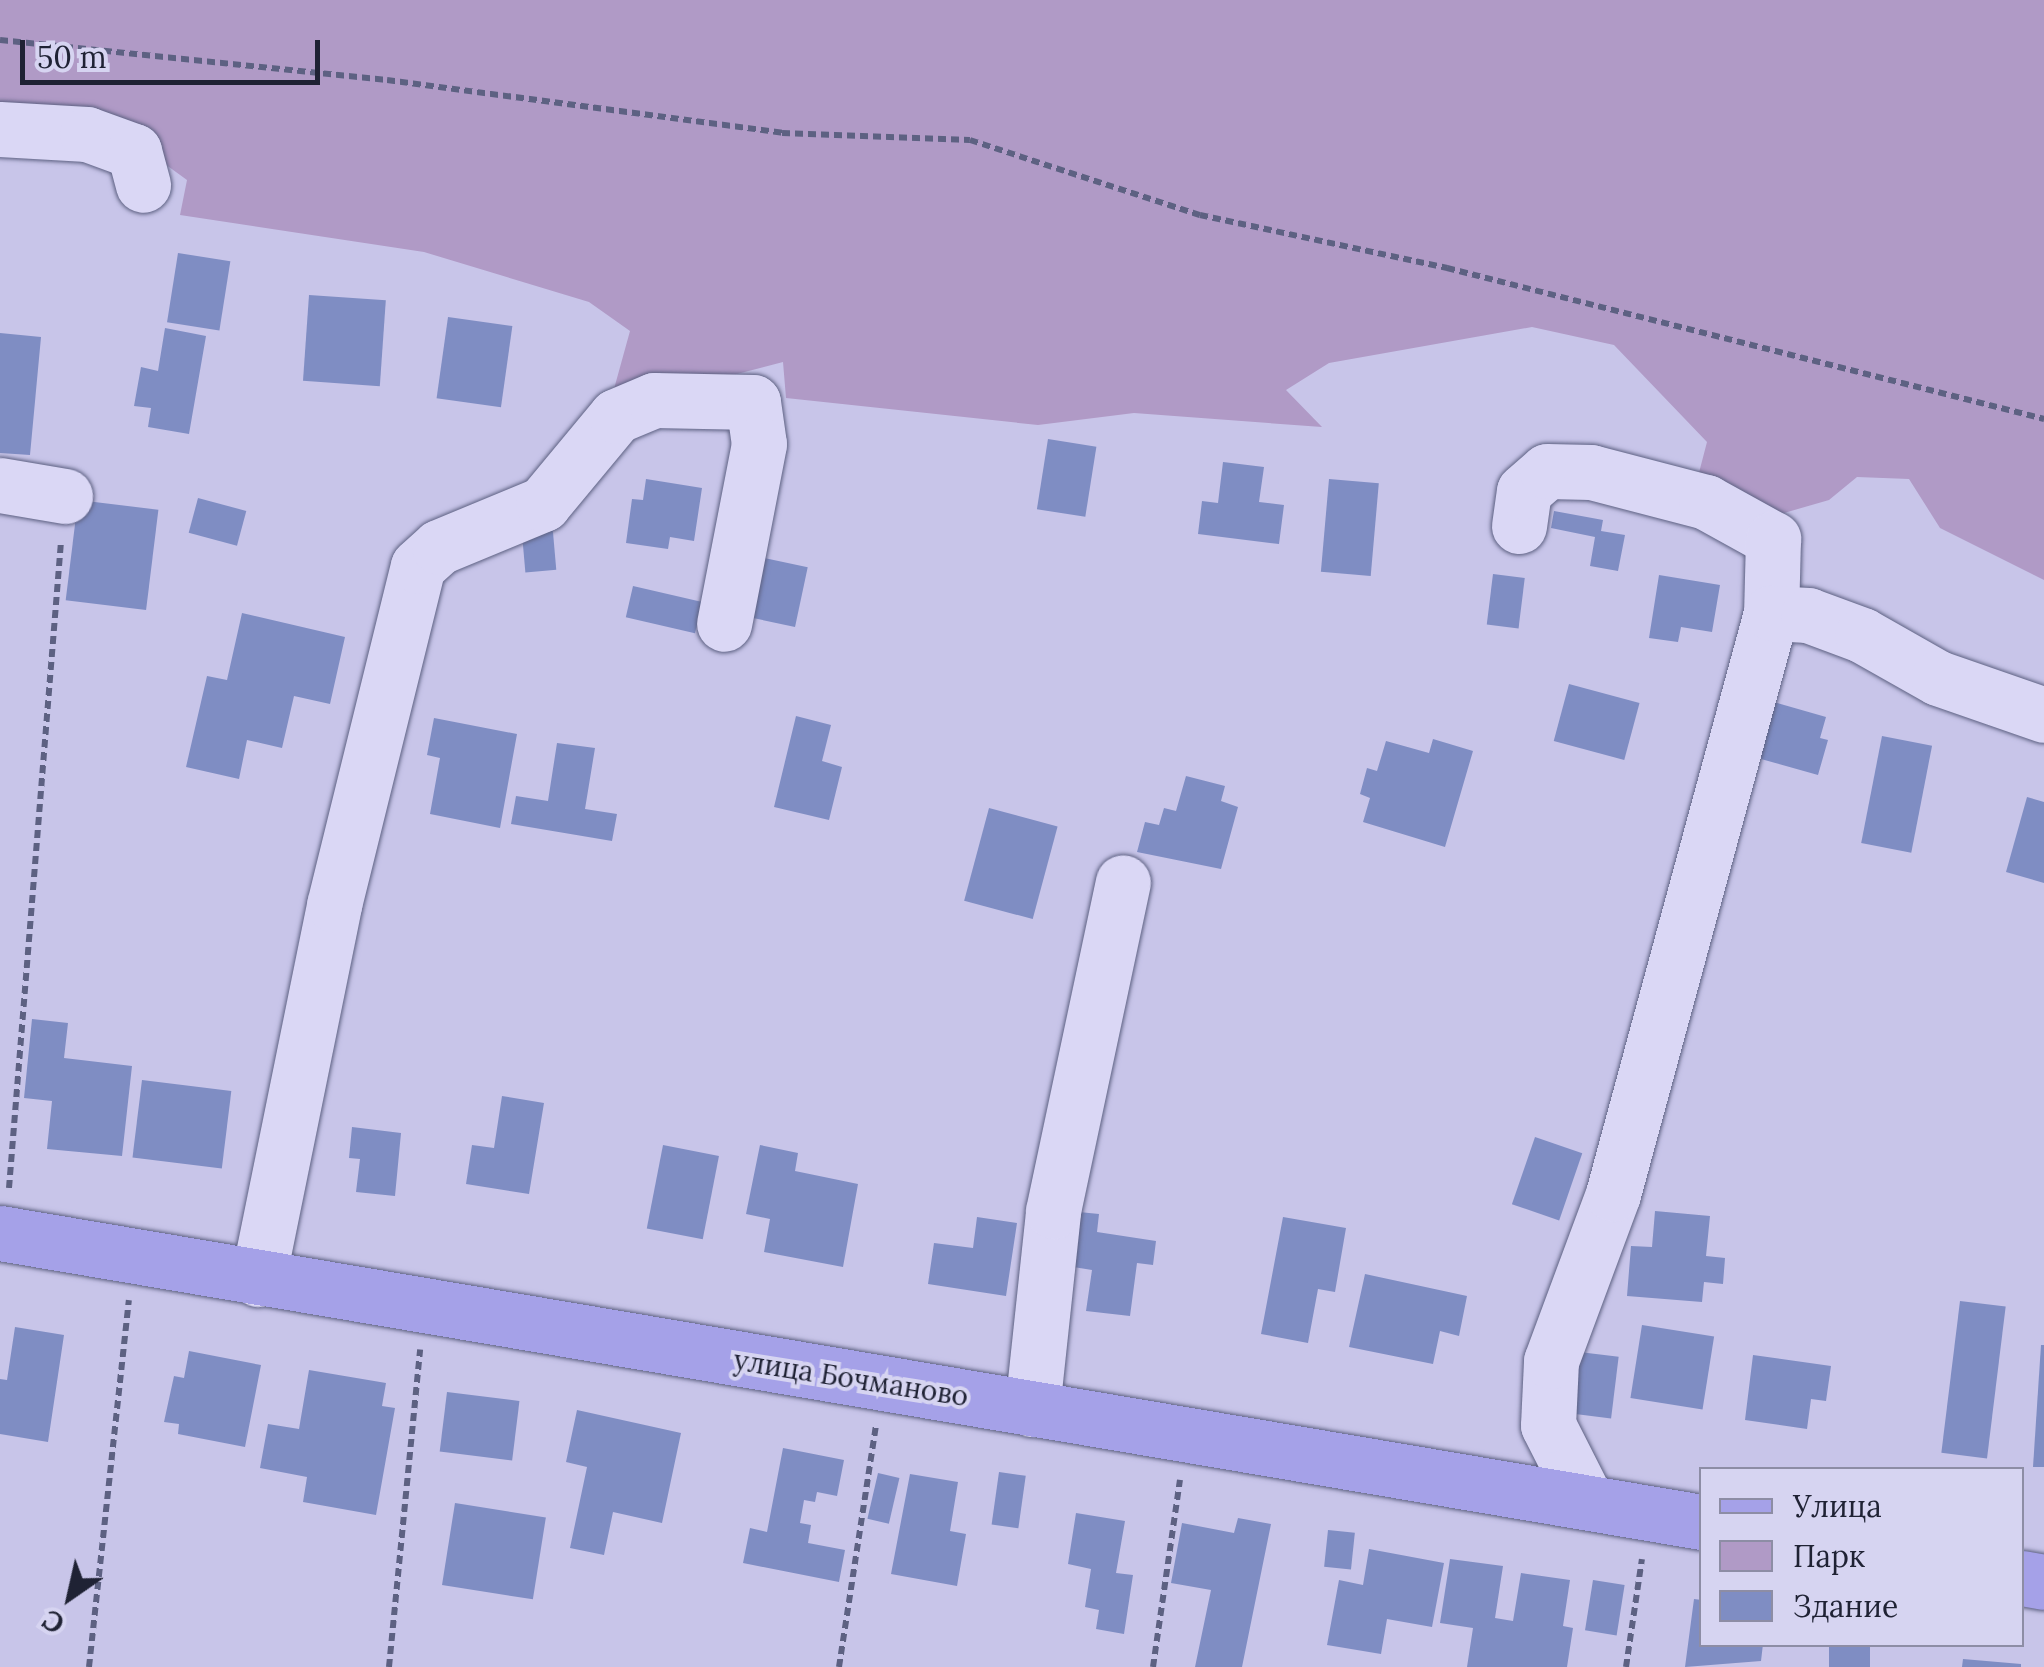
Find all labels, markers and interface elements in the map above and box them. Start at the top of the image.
scale bar [25,20,325,82]
text: 50 m [37,38,107,76]
street label: улица Бочманово [731,1343,971,1413]
legend [1699,1467,2024,1647]
text: Улица [1793,1487,1882,1525]
text: Парк [1793,1537,1865,1575]
north arrow [20,1547,120,1647]
text: Здание [1793,1587,1898,1625]
text: С [35,1602,71,1642]

